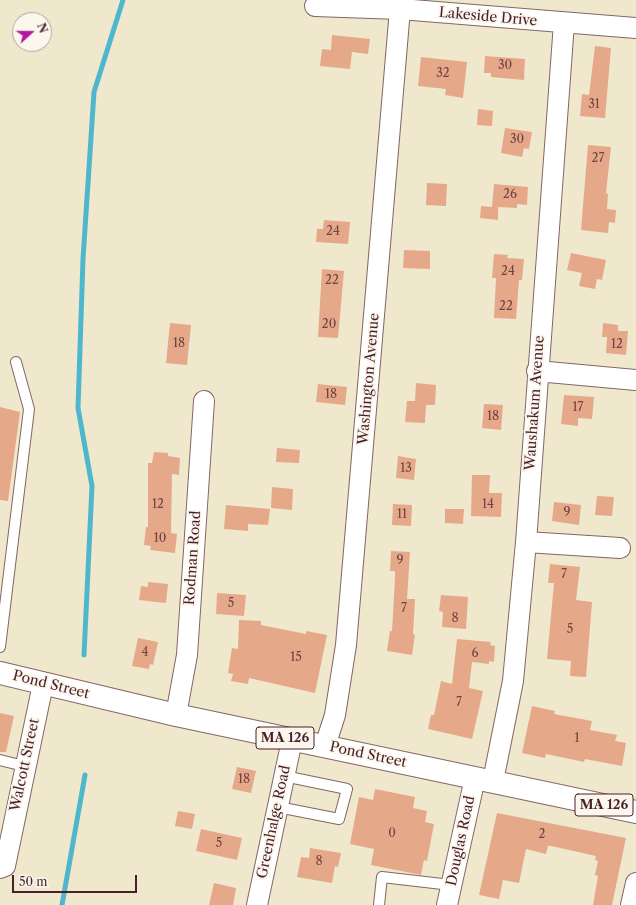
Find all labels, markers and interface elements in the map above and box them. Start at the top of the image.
street label: Lakeside Drive [438,4,538,30]
north arrow [12,12,52,52]
text: N [34,21,51,35]
house number: 30 [498,59,512,73]
house number: 32 [436,67,450,81]
house number: 31 [588,98,600,112]
house number: 30 [510,133,524,147]
house number: 27 [592,152,604,166]
house number: 26 [503,188,517,202]
house number: 24 [326,225,340,239]
house number: 24 [501,265,515,279]
house number: 22 [325,274,339,288]
house number: 22 [499,300,513,314]
street label: Washington Avenue [355,312,383,446]
house number: 20 [322,318,336,332]
street label: Waushakum Avenue [522,335,548,471]
house number: 18 [173,337,185,351]
house number: 12 [611,338,623,352]
house number: 18 [325,388,337,402]
house number: 17 [573,401,583,415]
house number: 18 [487,410,499,424]
house number: 13 [400,462,412,476]
house number: 12 [152,498,164,512]
house number: 14 [482,498,494,512]
house number: 9 [563,506,571,520]
house number: 11 [397,508,407,522]
street label: Rodman Road [181,510,205,606]
house number: 10 [154,532,166,546]
house number: 9 [396,554,404,568]
house number: 7 [561,568,567,582]
house number: 5 [228,597,234,611]
house number: 7 [401,602,407,616]
house number: 8 [451,612,459,626]
house number: 5 [567,623,573,637]
house number: 4 [142,646,148,660]
house number: 6 [471,647,479,661]
house number: 15 [290,651,302,665]
street label: Pond Street [11,667,91,703]
house number: 7 [456,696,462,710]
street label: Walcott Street [7,717,43,813]
road number: MA 126 [256,727,314,749]
house number: 1 [574,732,580,746]
street label: Pond Street [328,739,408,771]
street label: Greenhalge Road [254,764,294,880]
house number: 18 [238,773,250,787]
street label: Douglas Road [443,794,479,888]
road number: MA 126 [575,794,633,816]
house number: 0 [388,827,396,841]
house number: 2 [539,828,545,842]
house number: 5 [216,837,222,851]
house number: 8 [315,855,323,869]
scale bar [14,867,139,893]
text: 50 m [19,874,48,889]

